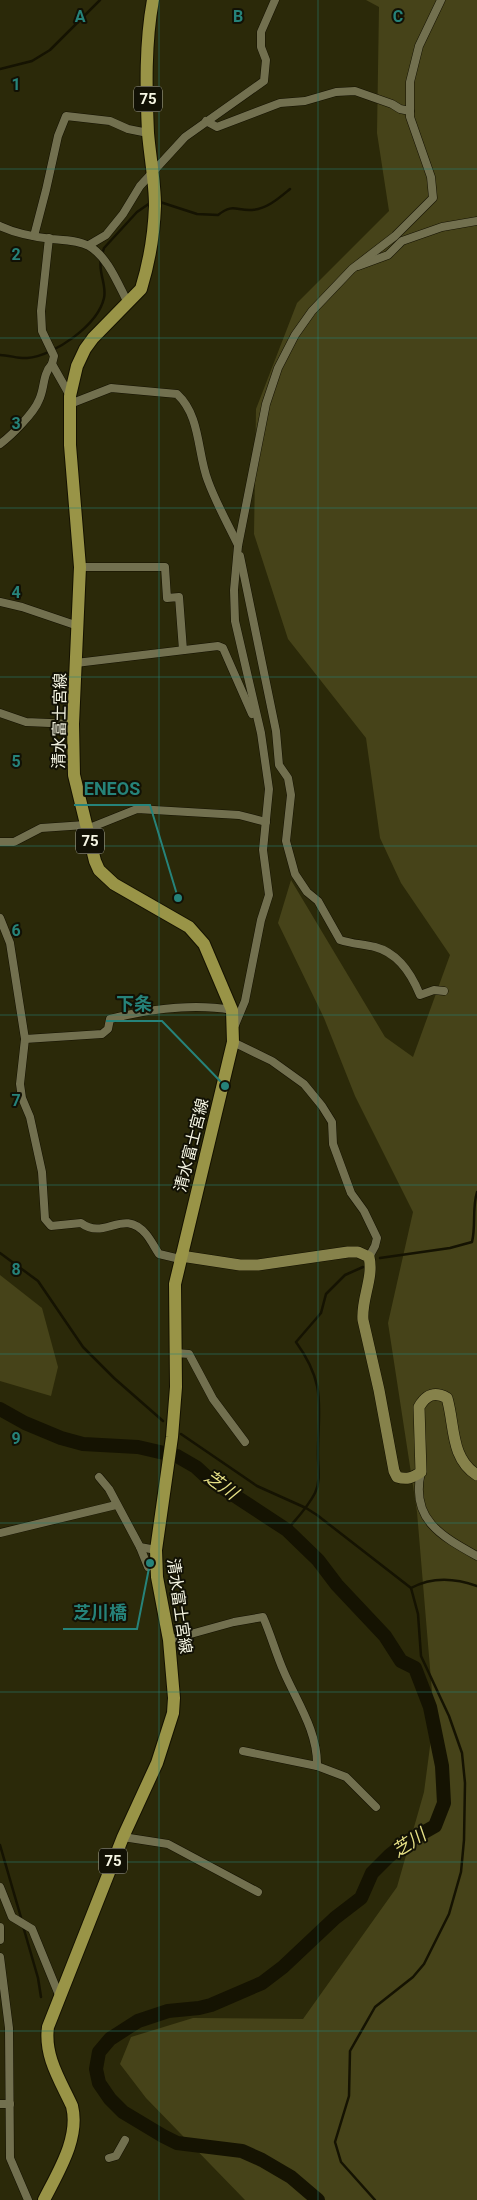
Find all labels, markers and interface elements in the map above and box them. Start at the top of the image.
text: A [75,7,86,26]
text: B [233,7,243,26]
text: C [393,7,403,26]
text: 1 [11,75,21,94]
road number: 75 [134,86,162,112]
text: 2 [11,245,21,264]
text: 3 [11,414,21,433]
text: 4 [11,583,21,602]
street label: 清水富士宮線 [49,673,70,769]
text: 5 [11,752,21,771]
callout: ENEOS [74,772,150,805]
text: ENEOS [84,778,140,799]
road number: 75 [76,828,104,854]
text: 6 [11,921,21,940]
callout: 下条 [106,988,162,1021]
text: 下条 [116,993,152,1014]
text: 7 [11,1091,21,1110]
street label: 清水富士宮線 [171,1096,212,1194]
text: 8 [11,1260,21,1279]
text: 9 [11,1429,21,1448]
water label: 芝川 [201,1466,244,1505]
street label: 清水富士宮線 [163,1557,196,1655]
callout: 芝川橋 [63,1596,137,1629]
text: 芝川橋 [73,1602,127,1623]
water label: 芝川 [388,1823,431,1861]
road number: 75 [99,1848,127,1874]

